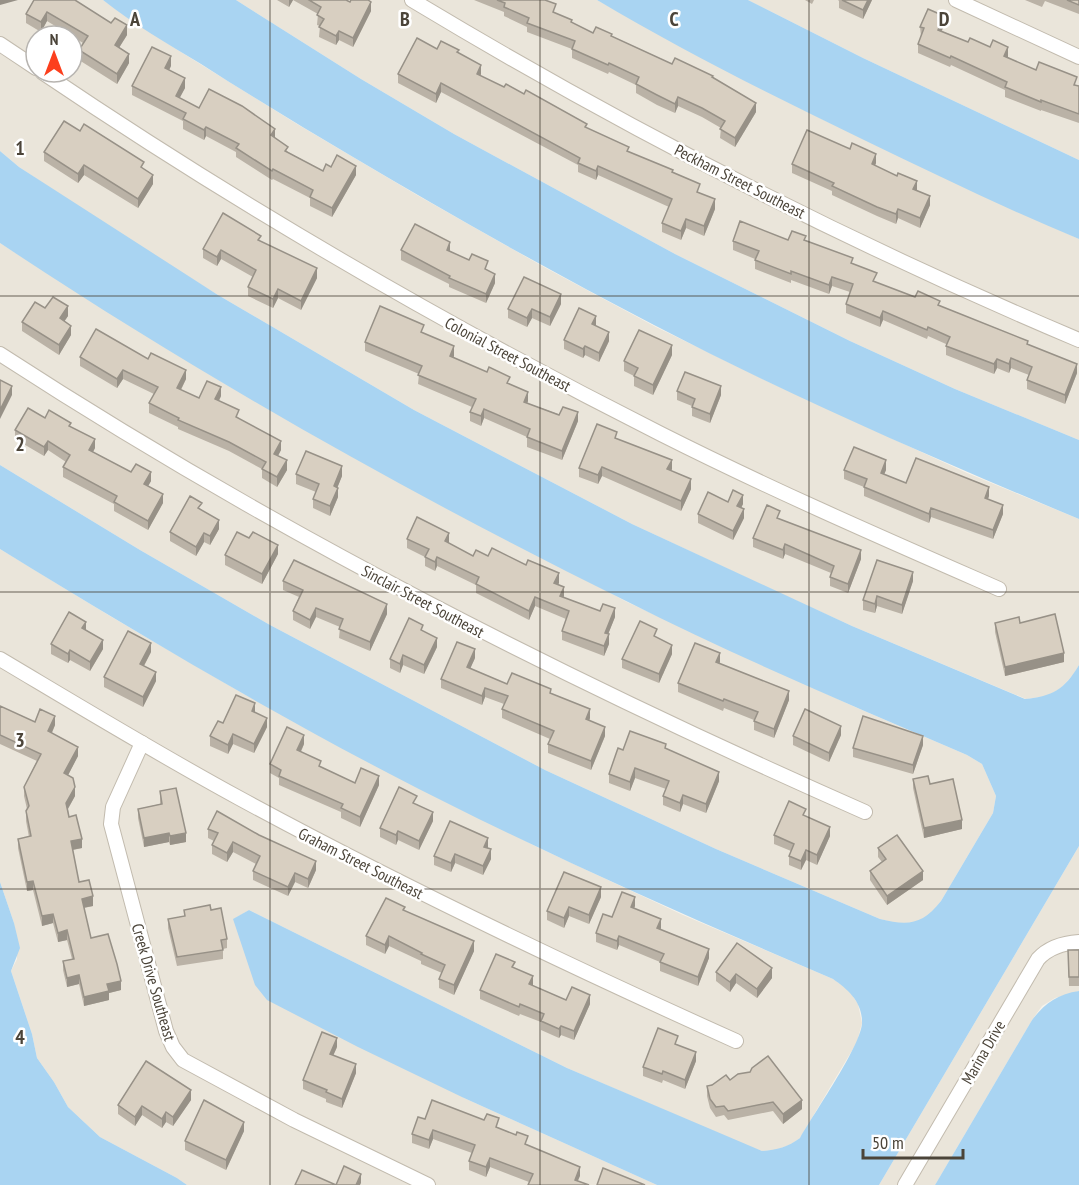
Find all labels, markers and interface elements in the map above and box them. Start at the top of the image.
text: A [129,6,141,32]
text: B [400,6,410,32]
text: C [669,6,679,32]
text: D [939,6,950,32]
north arrow [24,24,84,84]
text: N [50,29,58,49]
text: 1 [15,135,25,161]
street label: Peckham Street Southeast [671,139,809,223]
street label: Colonial Street Southeast [442,312,575,396]
text: 2 [15,431,25,457]
street label: Sinclair Street Southeast [358,560,488,642]
text: 3 [15,727,25,753]
street label: Graham Street Southeast [295,823,427,903]
street label: Creek Drive Southeast [128,921,180,1044]
street label: Marina Drive [957,1017,1009,1087]
text: 4 [15,1024,25,1050]
scale bar [863,1122,964,1160]
text: 50 m [872,1131,904,1154]

